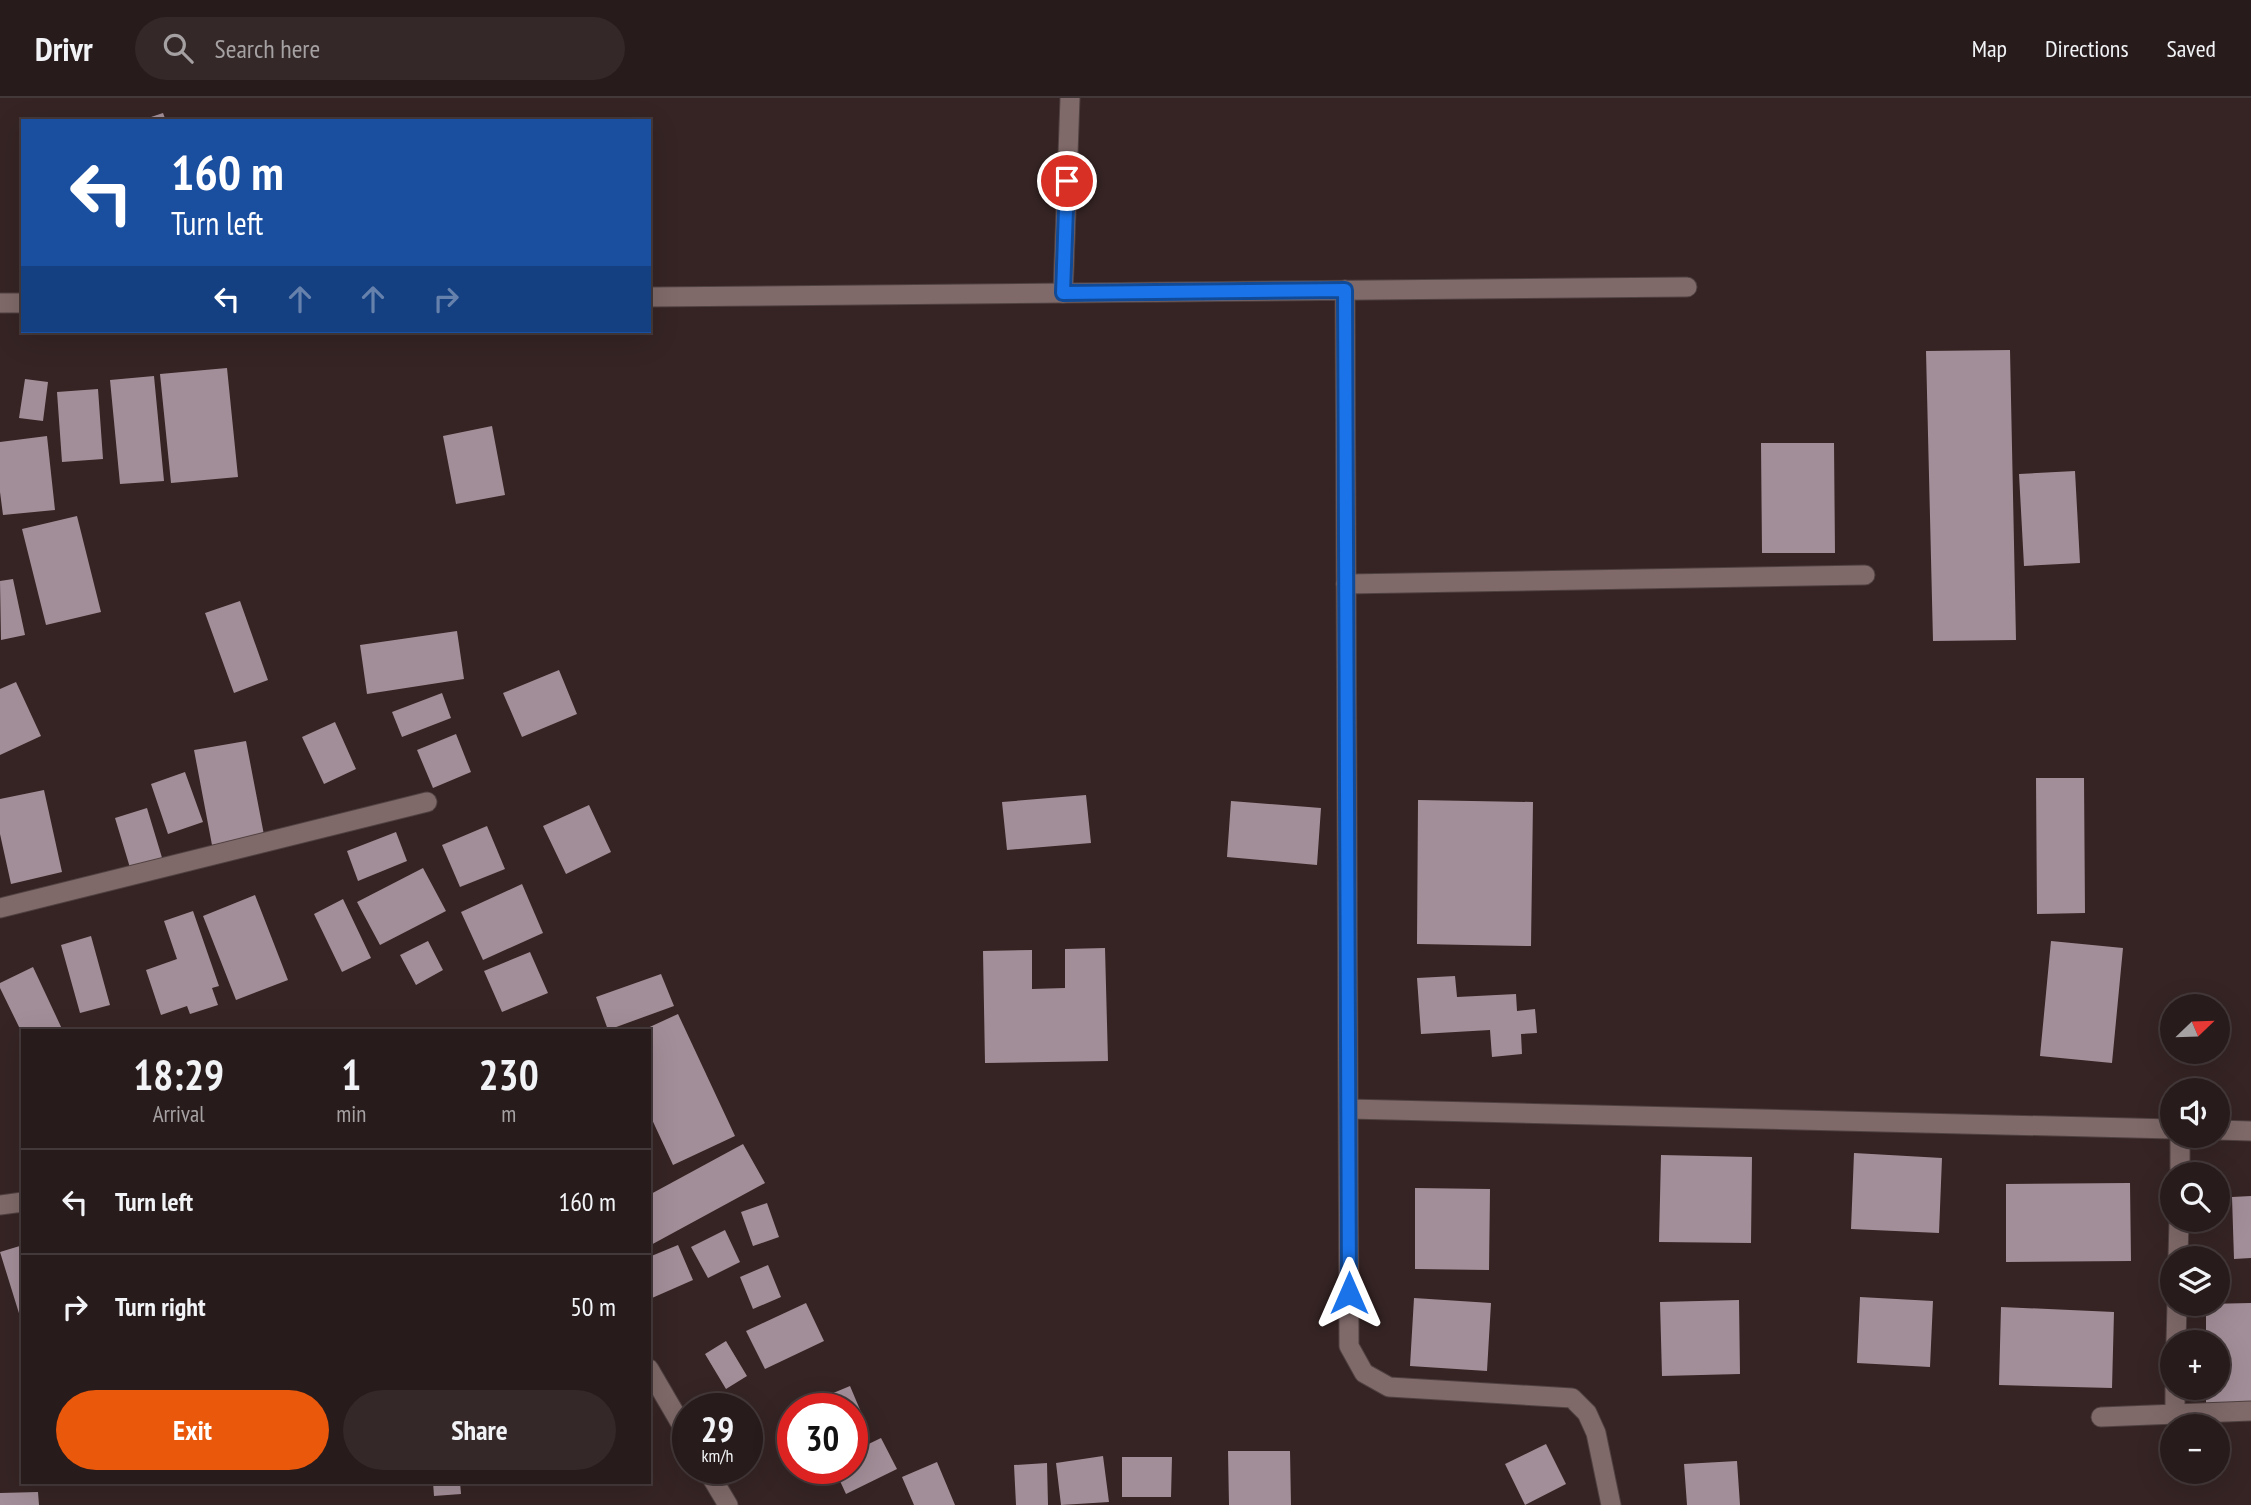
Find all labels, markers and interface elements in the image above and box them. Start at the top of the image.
search box [135,17,625,80]
text: Drivr [35,27,93,70]
icon: search [159,29,197,67]
text: Search here [215,32,320,65]
text: Map [1972,33,2007,64]
text: Directions [2045,33,2129,64]
text: Saved [2167,33,2216,64]
text: 160 m [171,140,284,204]
icon: left [56,147,147,238]
pin [1037,151,1097,211]
icon: arrive [1048,162,1086,200]
text: Turn left [171,202,263,244]
icon: left [208,280,246,318]
icon: ahead [281,280,319,318]
icon: ahead [354,280,392,318]
icon: right [427,280,465,318]
north arrow [2160,994,2230,1064]
map controls [2160,994,2230,1484]
text: 18:29 [133,1047,224,1102]
text: 1 [341,1047,361,1102]
text: 230 [479,1047,539,1102]
button: sound [2160,1078,2230,1148]
text: Arrival [153,1099,205,1128]
text: min [336,1099,366,1128]
text: m [501,1099,516,1128]
button: search [2160,1162,2230,1232]
icon: left [56,1183,94,1221]
text: Turn left [115,1185,193,1218]
text: 160 m [558,1185,616,1218]
button: layers [2160,1246,2230,1316]
position arrow [1312,1256,1386,1330]
icon: right [56,1288,94,1326]
text: Turn right [115,1290,206,1323]
text: 50 m [570,1290,616,1323]
button: + [2160,1330,2230,1400]
button: Exit [56,1390,329,1470]
button: Share [343,1390,616,1470]
speed limit sign: 30 [777,1393,868,1484]
text: 29 [701,1406,734,1452]
button: − [2160,1414,2230,1484]
text: km/h [702,1444,733,1467]

